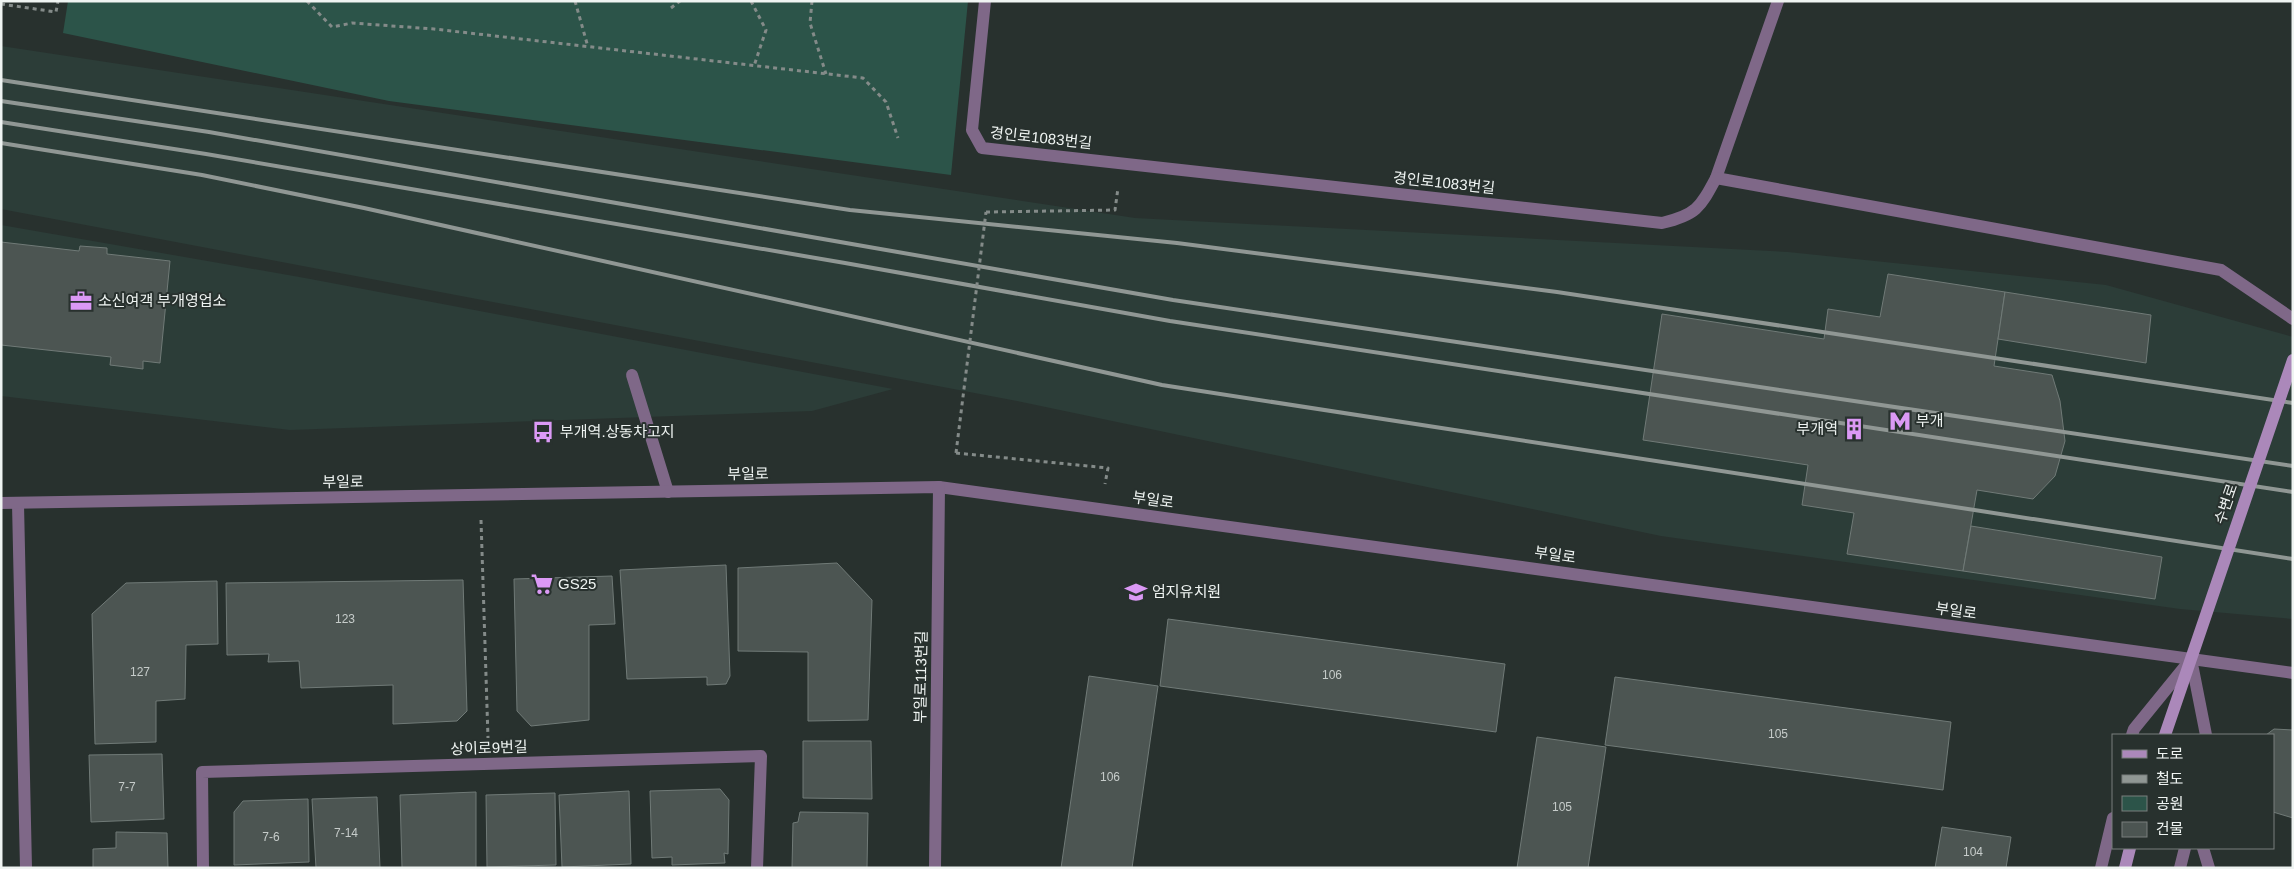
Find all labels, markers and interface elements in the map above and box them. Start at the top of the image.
street label: 경인로1083번길 [989,124,1093,151]
street label: 경인로1083번길 [1392,169,1496,196]
office icon: 소신여객 부개영업소 [68,288,94,314]
place label: 소신여객 부개영업소 [98,292,227,309]
metro station icon: 부개 [1887,408,1913,434]
place label: 부개 [1916,412,1944,429]
building icon: 부개역 [1841,416,1867,442]
bus stop icon: 부개역.상동차고지 [530,419,556,445]
place label: 부개역 [1797,420,1838,437]
place label: 부개역.상동차고지 [560,423,675,440]
street label: 부일로 [727,465,769,482]
street label: 부일로 [322,473,364,490]
street label: 수변로 [2211,481,2240,526]
street label: 부일로 [1131,488,1175,511]
street label: 부일로 [1533,543,1577,566]
supermarket icon: GS25 [529,571,555,597]
place label: GS25 [558,575,596,592]
school or university icon: 엄지유치원 [1123,579,1149,605]
place label: 엄지유치원 [1152,583,1221,600]
street label: 부일로 [1934,599,1978,622]
house number: 123 [335,612,355,626]
street label: 부일로113번길 [911,630,930,724]
house number: 127 [130,665,150,679]
house number: 106 [1322,668,1342,682]
house number: 105 [1768,727,1788,741]
legend [2112,734,2274,849]
street label: 상이로9번길 [450,738,528,757]
text: 도로 [2156,745,2184,762]
house number: 106 [1100,770,1120,784]
text: 철도 [2156,770,2184,787]
house number: 7-7 [118,780,136,794]
text: 공원 [2156,795,2184,812]
house number: 105 [1552,800,1572,814]
text: 건물 [2156,820,2184,837]
house number: 7-14 [334,826,358,840]
house number: 7-6 [262,830,280,844]
house number: 104 [1963,845,1983,859]

